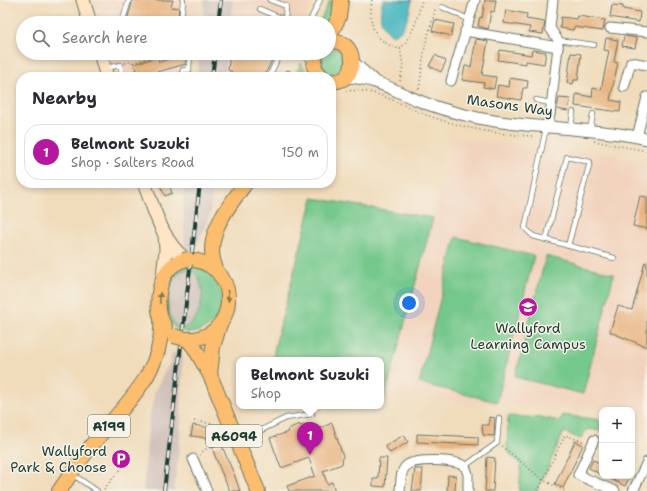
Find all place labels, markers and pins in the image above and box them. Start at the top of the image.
school or university icon: Wallyford Learning Campus [517,296,539,318]
place label: Wallyford Learning Campus [470,319,586,353]
pin: 1 [297,422,323,455]
place label: Wallyford Park & Choose [10,442,107,476]
parking icon: Wallyford Park & Choose [110,448,132,470]

